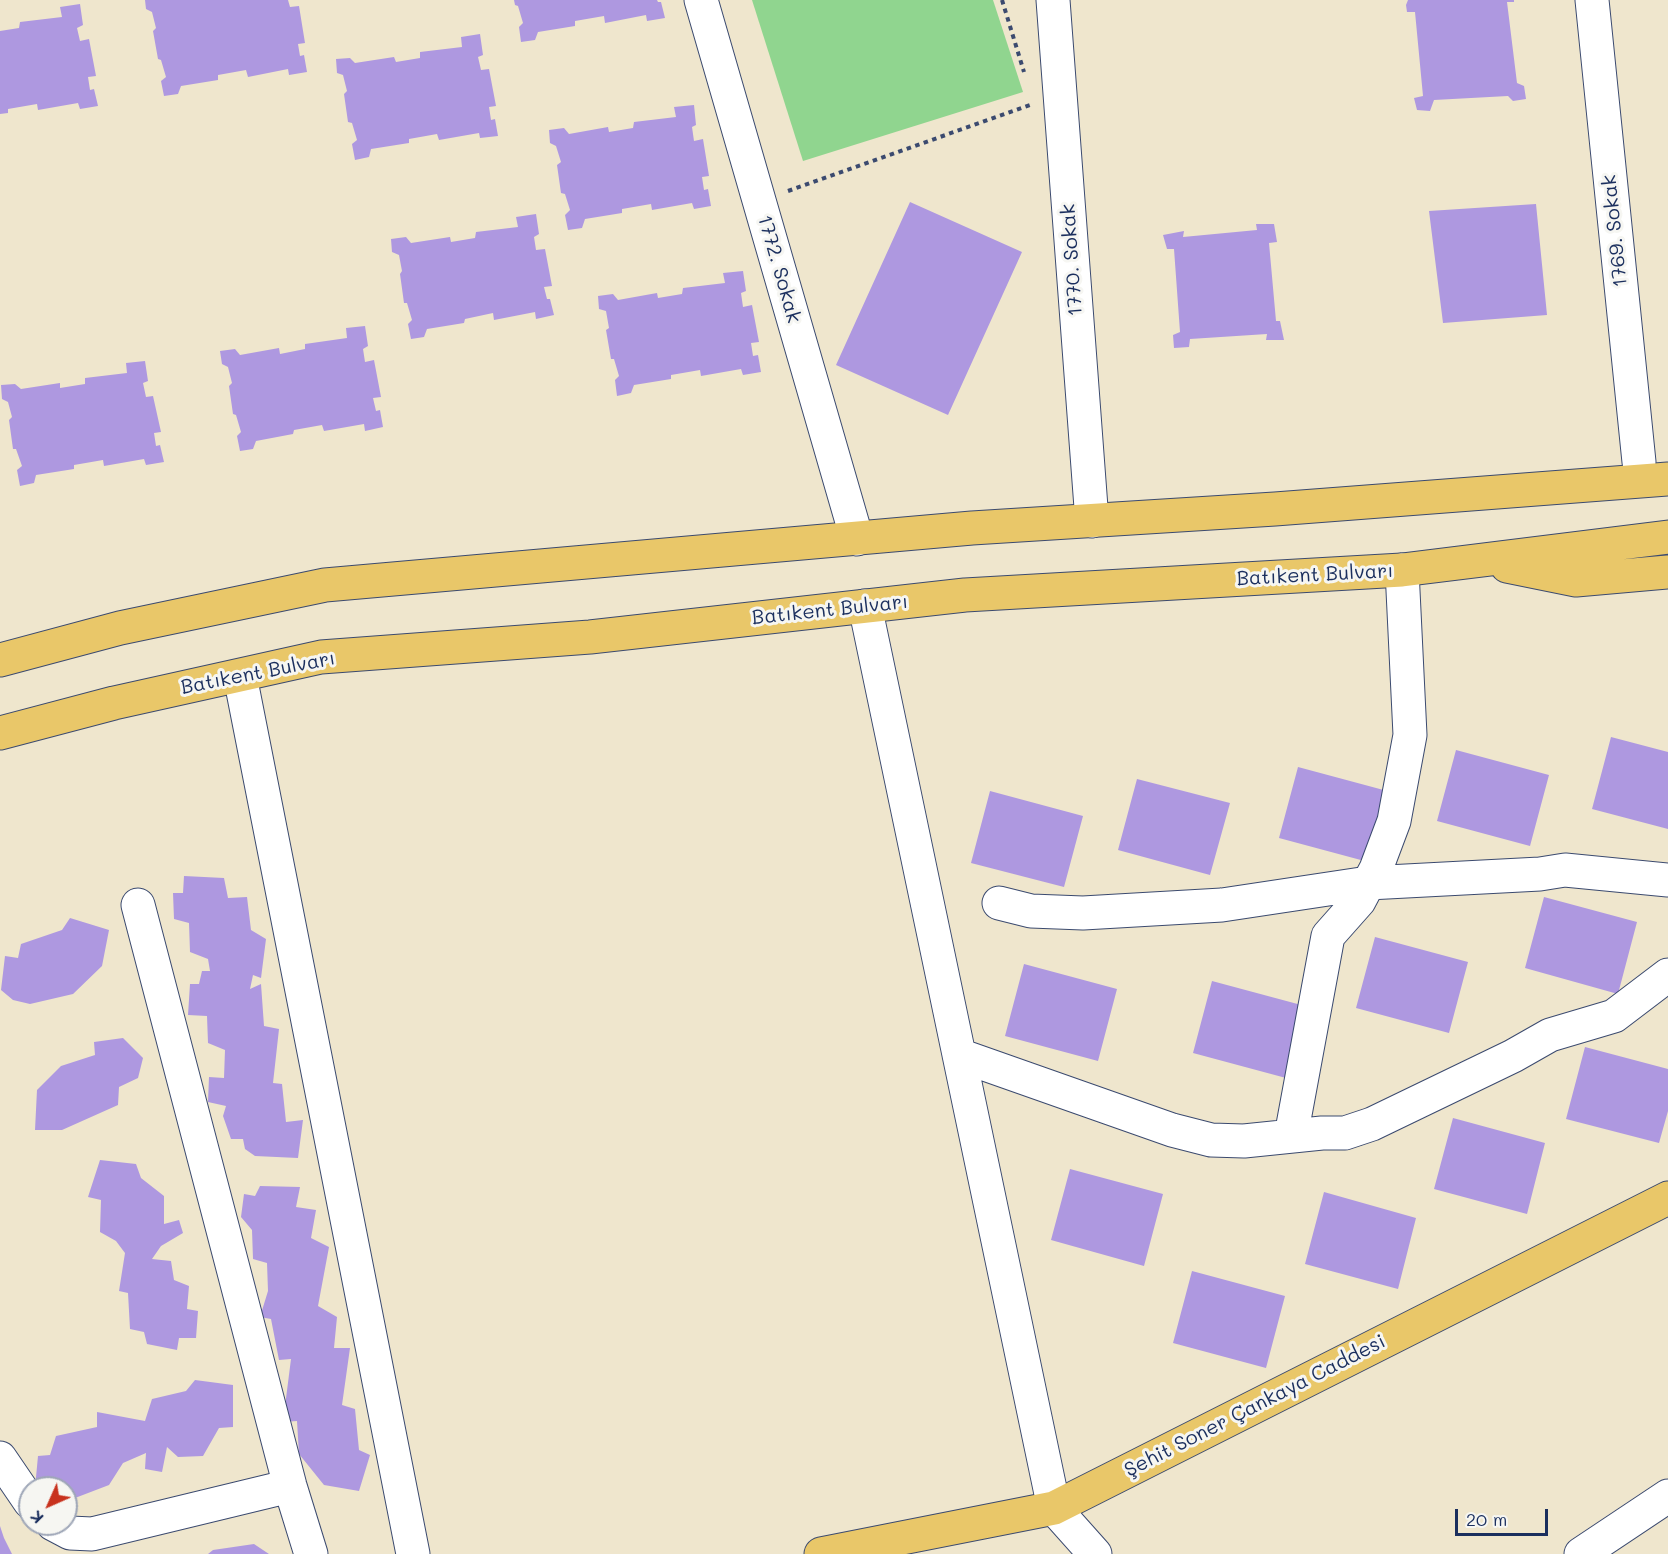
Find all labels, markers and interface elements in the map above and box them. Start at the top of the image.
street label: 1769. Sokak [1597,174,1633,288]
street label: 1770. Sokak [1056,203,1088,317]
street label: 1772. Sokak [752,212,806,326]
street label: Batıkent Bulvarı [1236,559,1394,591]
street label: Batıkent Bulvarı [751,590,909,630]
street label: Batıkent Bulvarı [179,646,337,700]
street label: Şehit Soner Çankaya Caddesi [1120,1330,1390,1482]
north arrow [18,1476,78,1536]
scale bar [1458,1497,1551,1535]
text: K [25,1507,47,1529]
text: 20 m [1466,1507,1507,1531]

